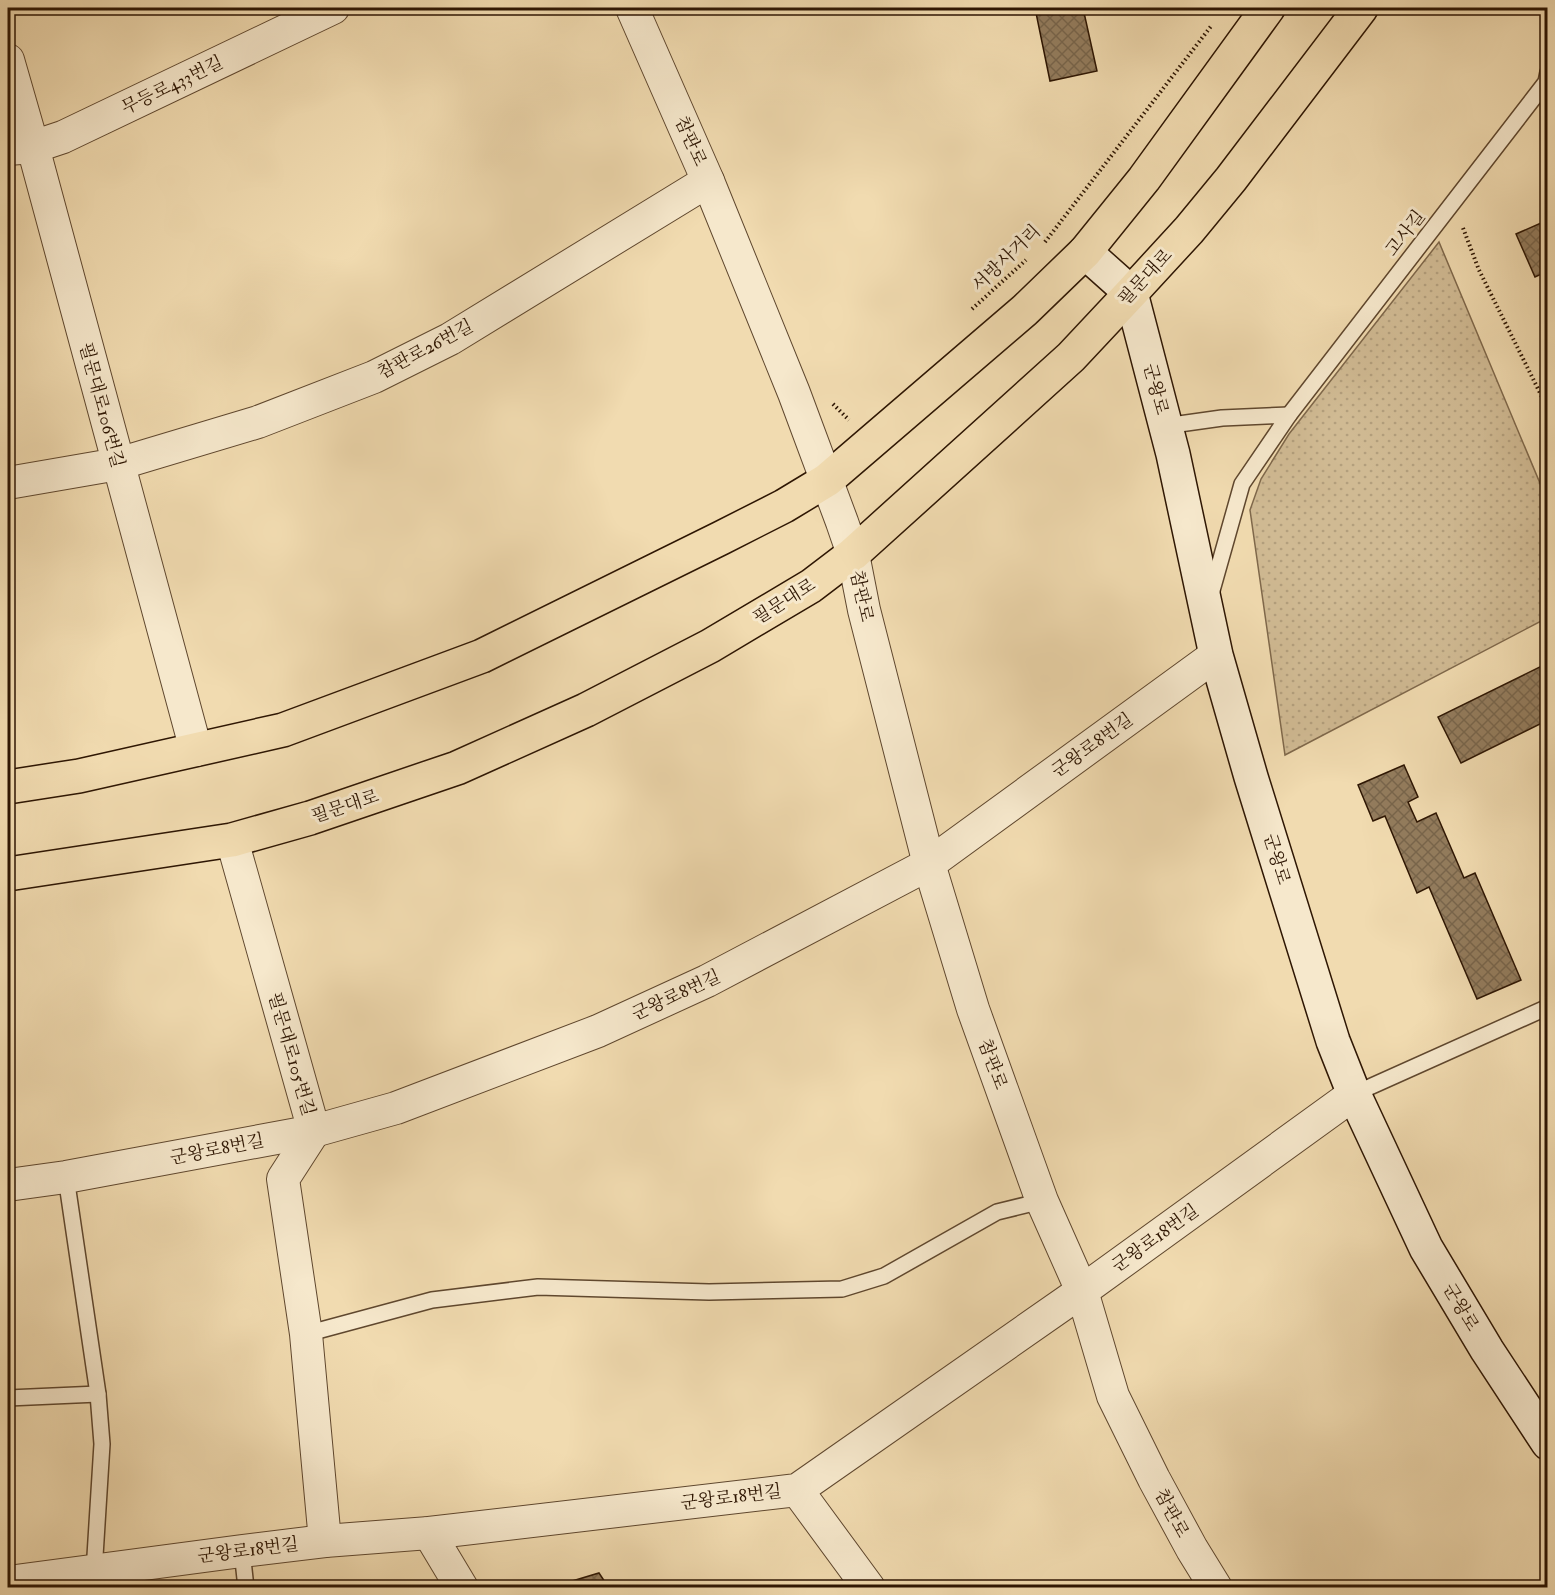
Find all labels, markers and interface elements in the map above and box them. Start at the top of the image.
street label: 무등로433번길 [118,51,227,120]
street label: 참판로 [669,113,712,170]
street label: 고사길 [1380,206,1431,261]
street label: 서방사거리 [967,220,1046,297]
street label: 필문대로 [1113,244,1177,311]
street label: 참판로26번길 [373,315,477,384]
street label: 필문대로106번길 [74,340,129,470]
street label: 군왕로 [1138,361,1173,417]
street label: 참판로 [845,568,878,624]
street label: 필문대로 [749,573,820,630]
street label: 군왕로8번길 [1047,708,1138,783]
street label: 필문대로 [309,785,382,828]
street label: 군왕로 [1258,831,1295,887]
street label: 군왕로8번길 [628,965,724,1026]
street label: 필문대로105번길 [263,990,320,1119]
street label: 참판로 [973,1036,1012,1093]
street label: 군왕로8번길 [168,1129,266,1170]
street label: 군왕로18번길 [1107,1199,1203,1278]
street label: 군왕로 [1437,1279,1484,1336]
street label: 군왕로18번길 [679,1480,783,1515]
street label: 참판로 [1149,1485,1194,1542]
street label: 군왕로18번길 [196,1533,300,1568]

